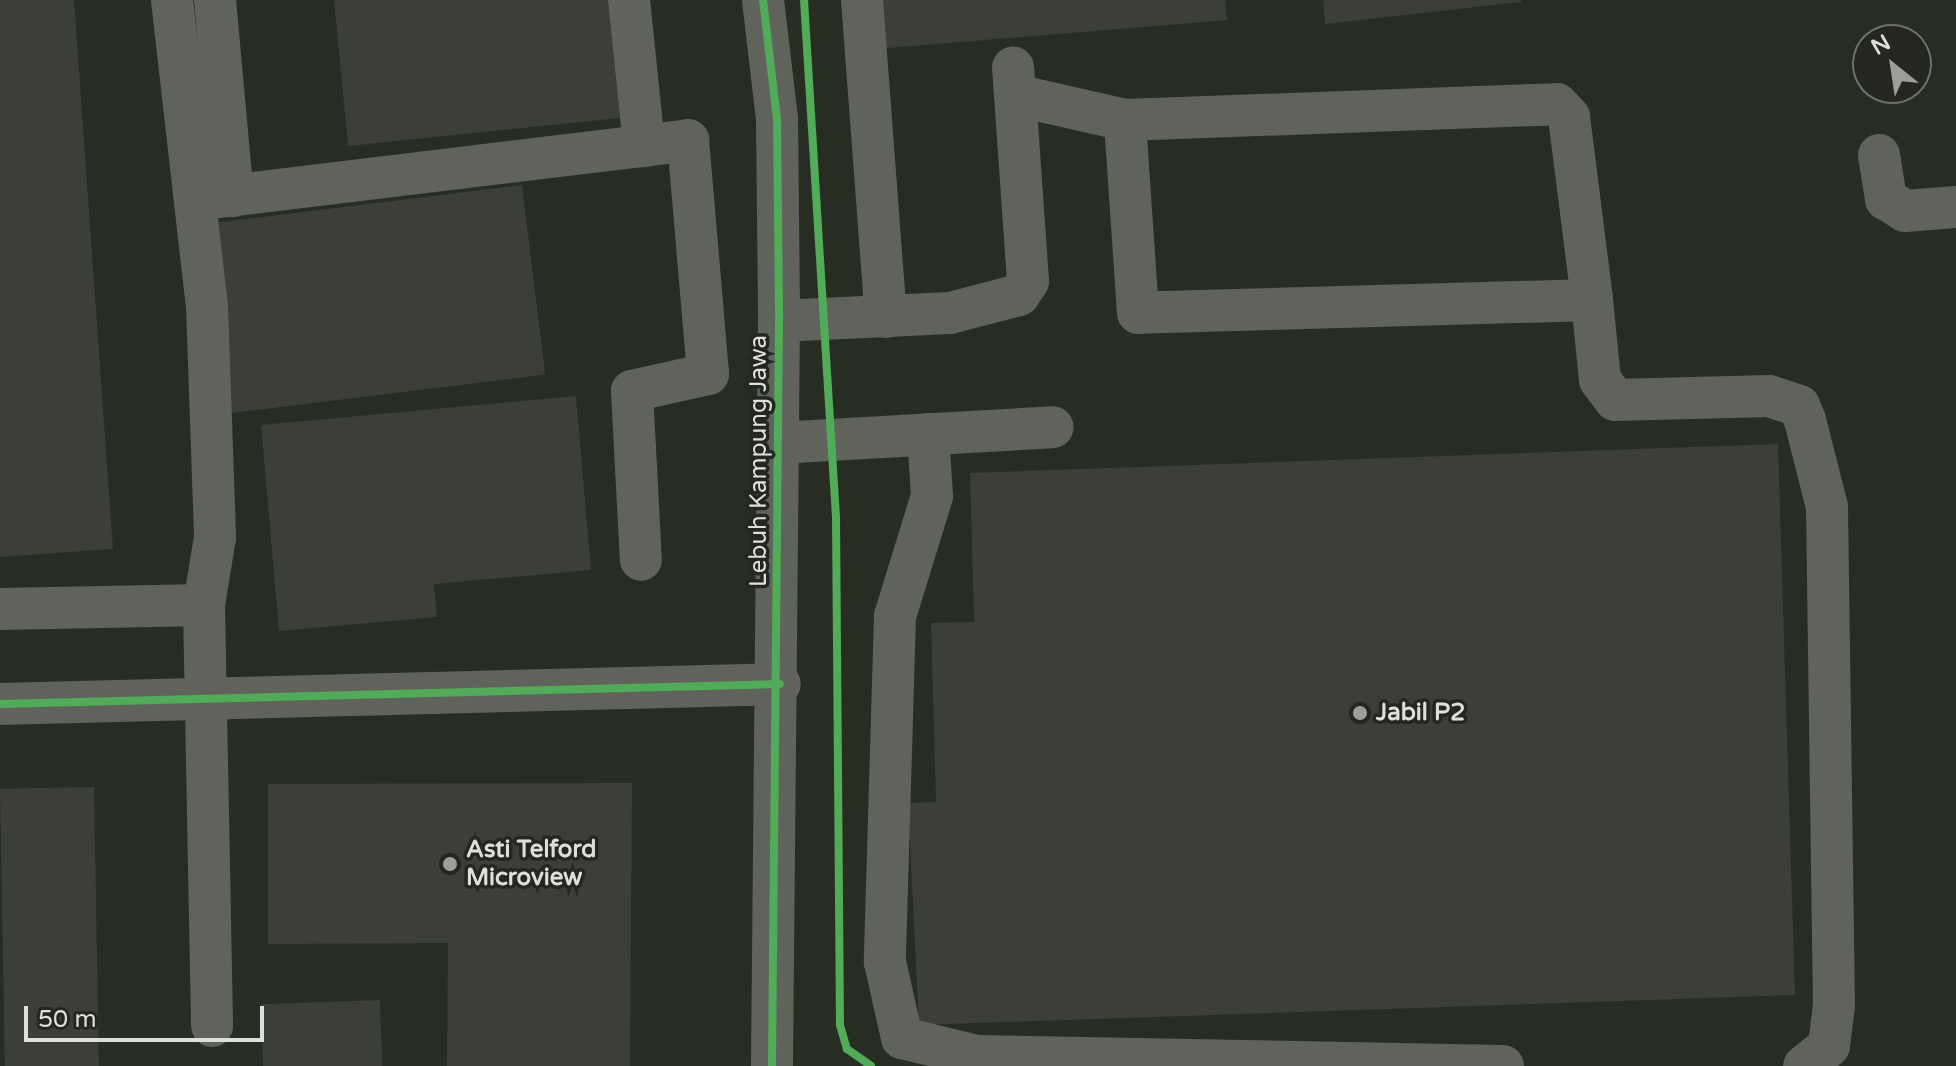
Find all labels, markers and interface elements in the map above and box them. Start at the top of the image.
north arrow [1852,24,1932,104]
text: N [1867,29,1895,61]
street label: Lebuh Kampung Jawa [745,335,773,587]
place label: Jabil P2 [1376,699,1465,727]
marker: Jabil P2 [1351,704,1369,722]
place label: Asti Telford Microview [466,836,596,892]
marker: Asti Telford Microview [441,855,459,873]
scale bar [28,990,268,1040]
text: 50 m [38,1005,96,1034]

